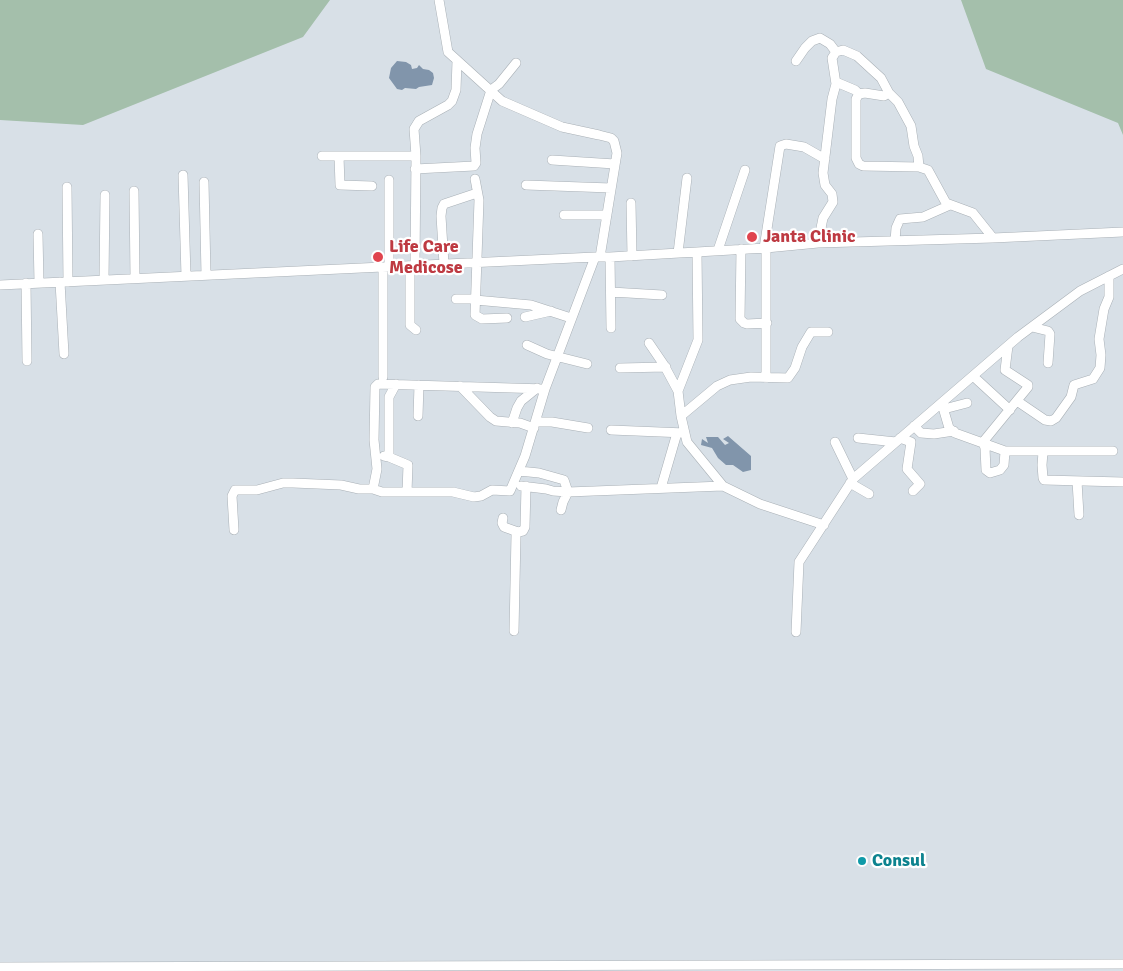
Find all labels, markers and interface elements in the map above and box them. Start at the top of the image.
place label: Janta Clinic [763,226,856,248]
marker: Janta Clinic [745,230,759,244]
place label: Life Care Medicose [389,236,463,278]
marker: Life Care Medicose [371,250,385,264]
place label: Consul [872,850,926,872]
marker: Consul [856,855,868,867]

